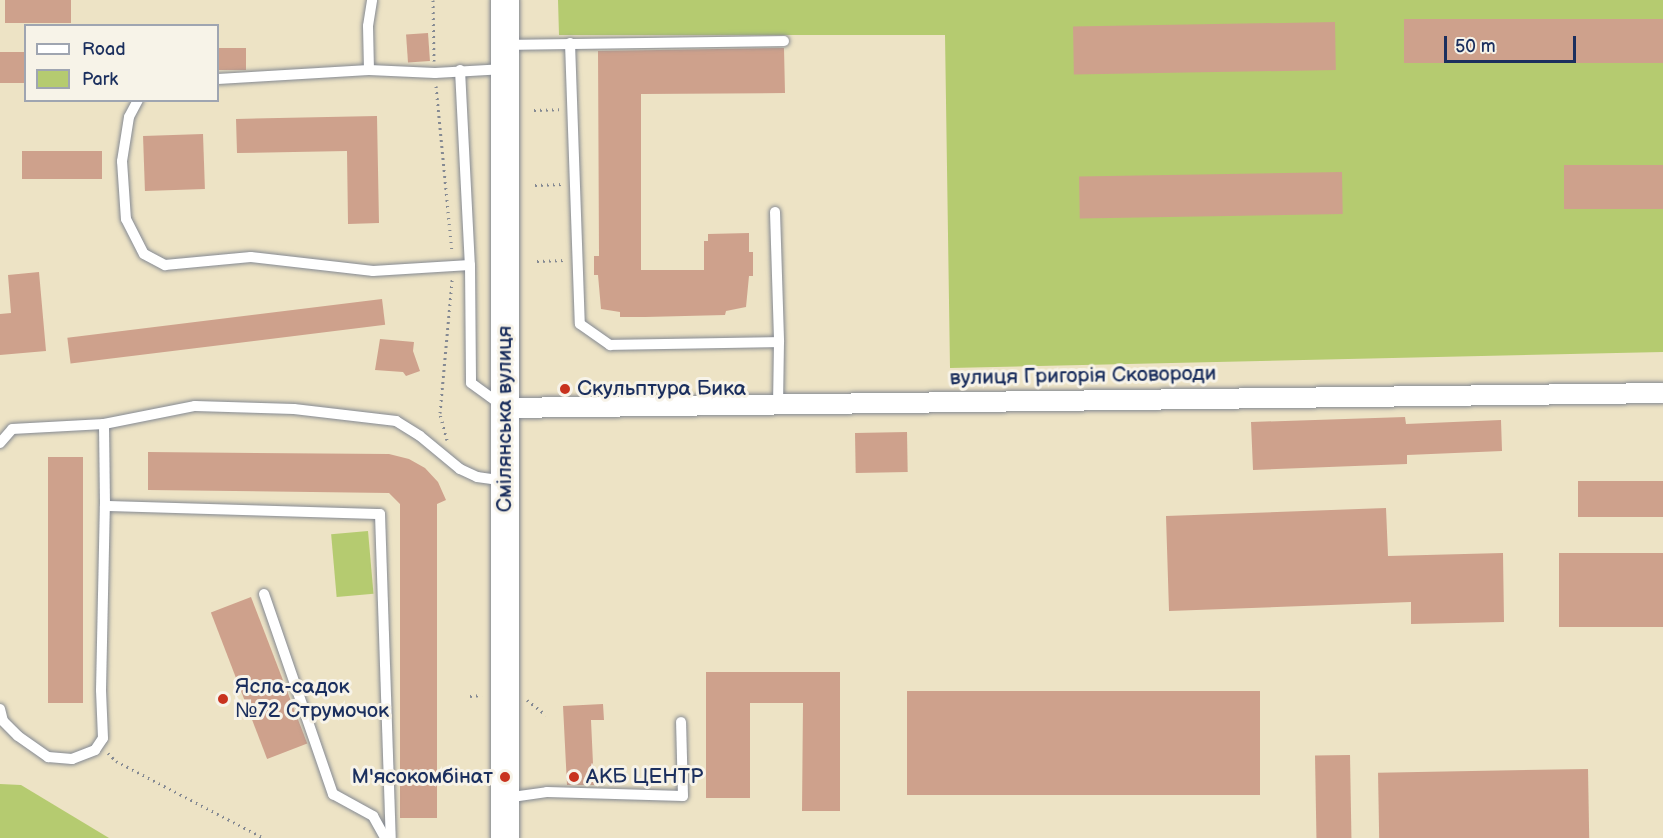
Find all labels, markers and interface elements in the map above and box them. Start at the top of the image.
legend [24,24,219,102]
scale bar [1447,24,1579,62]
text: 50 m [1455,36,1496,57]
text: Road [82,39,126,60]
text: Park [82,69,118,90]
street label: Смілянська вулиця [492,326,518,512]
street label: вулиця Григорія Сковороди [949,361,1217,391]
place label: Cкульптура Бика [577,376,746,402]
marker: Cкульптура Бика [558,382,572,396]
place label: Ясла-садок №72 Струмочок [235,674,389,724]
marker: Ясла-садок №72 Струмочок [216,692,230,706]
place label: М'ясокомбінат [351,764,493,790]
place label: АКБ ЦЕНТР [586,764,703,790]
marker: М'ясокомбінат [498,770,512,784]
marker: АКБ ЦЕНТР [567,770,581,784]

